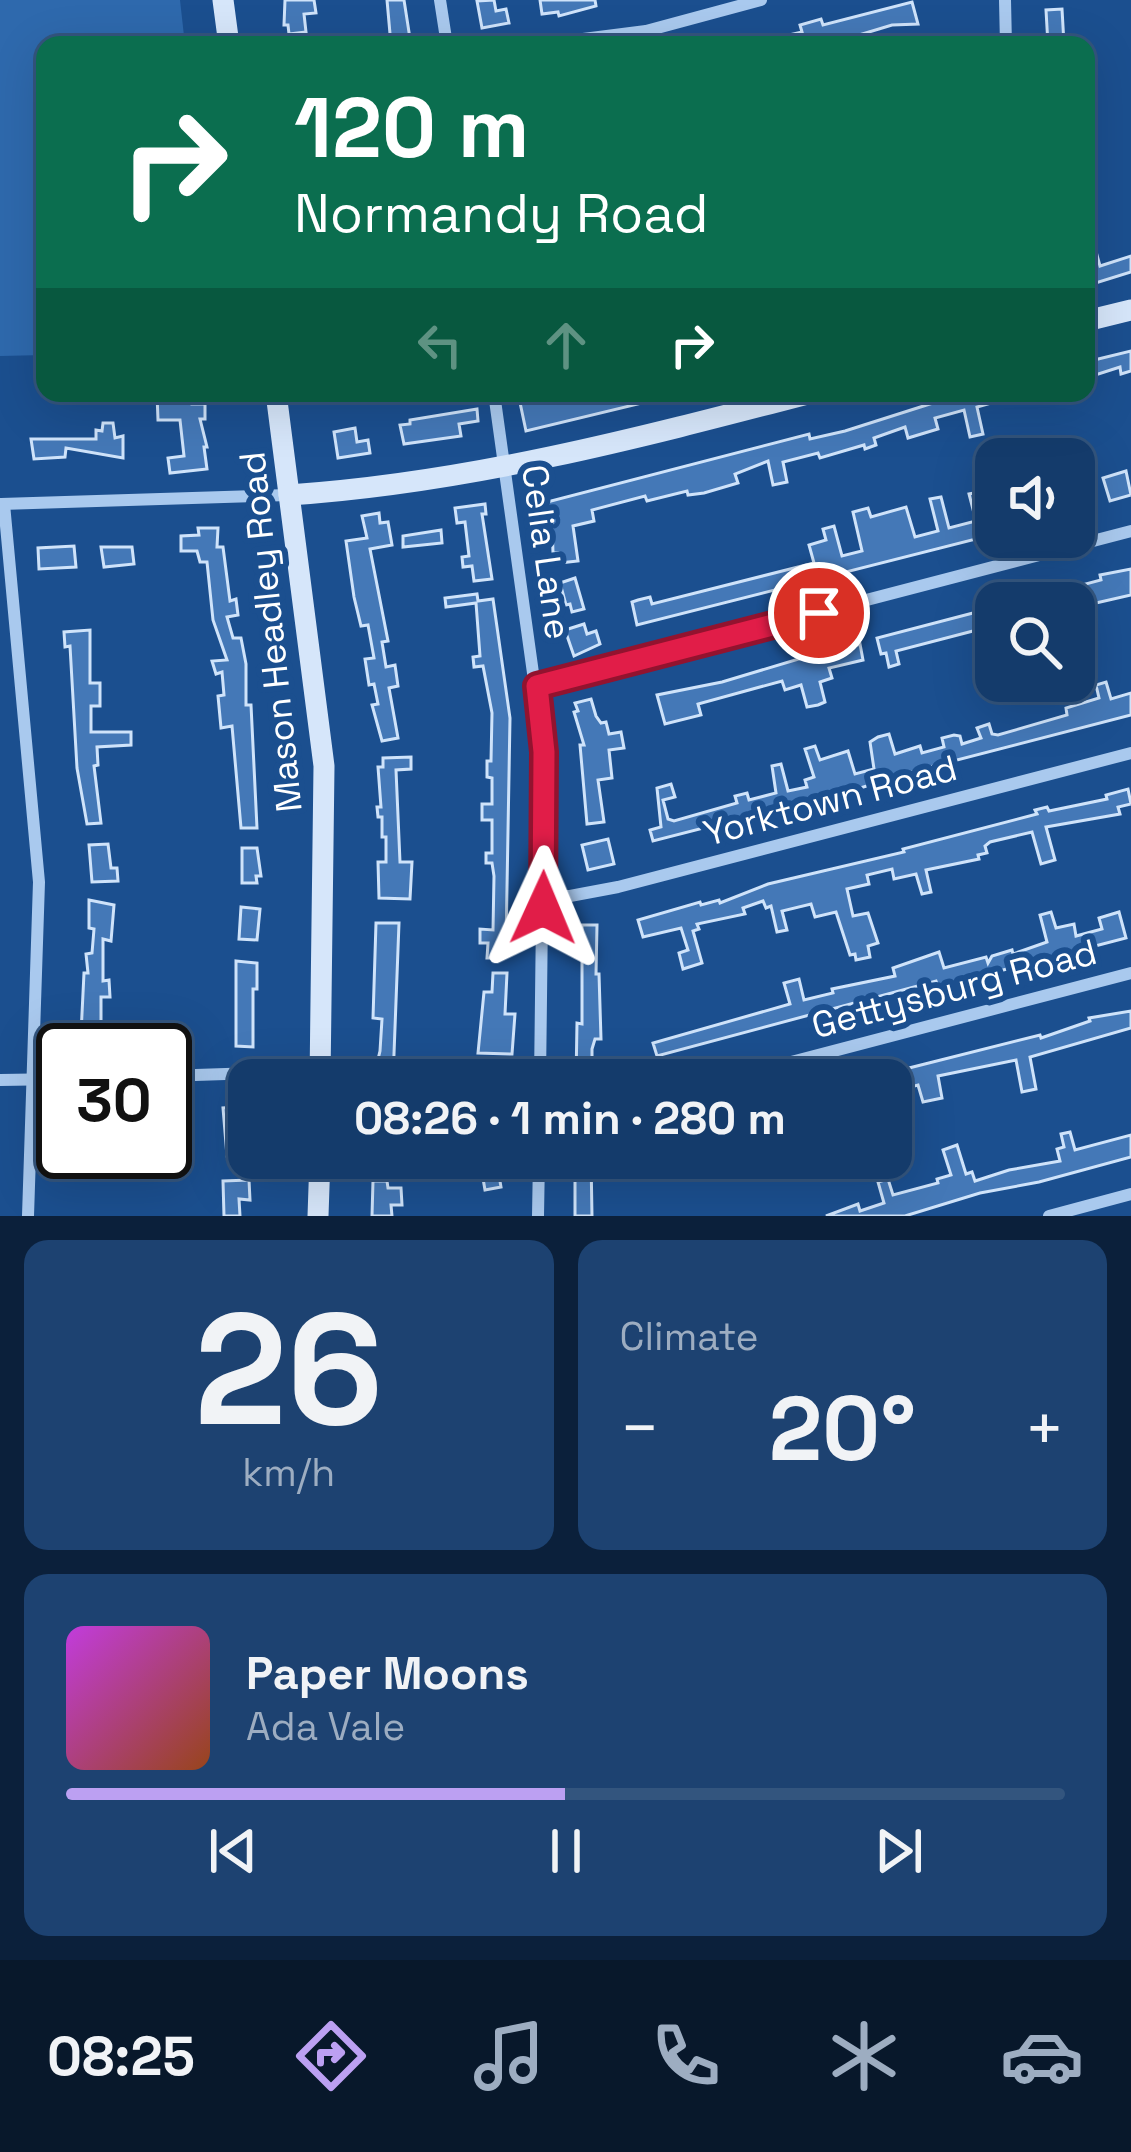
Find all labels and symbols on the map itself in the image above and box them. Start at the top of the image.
street label: Mason Headley Road [229,449,313,814]
street label: Celia Lane [511,462,581,642]
pin [768,562,870,664]
street label: Yorktown Road [699,745,962,857]
position arrow [480,845,606,971]
street label: Gettysburg Road [807,929,1102,1049]
speed limit sign: 30 [36,1023,192,1179]

